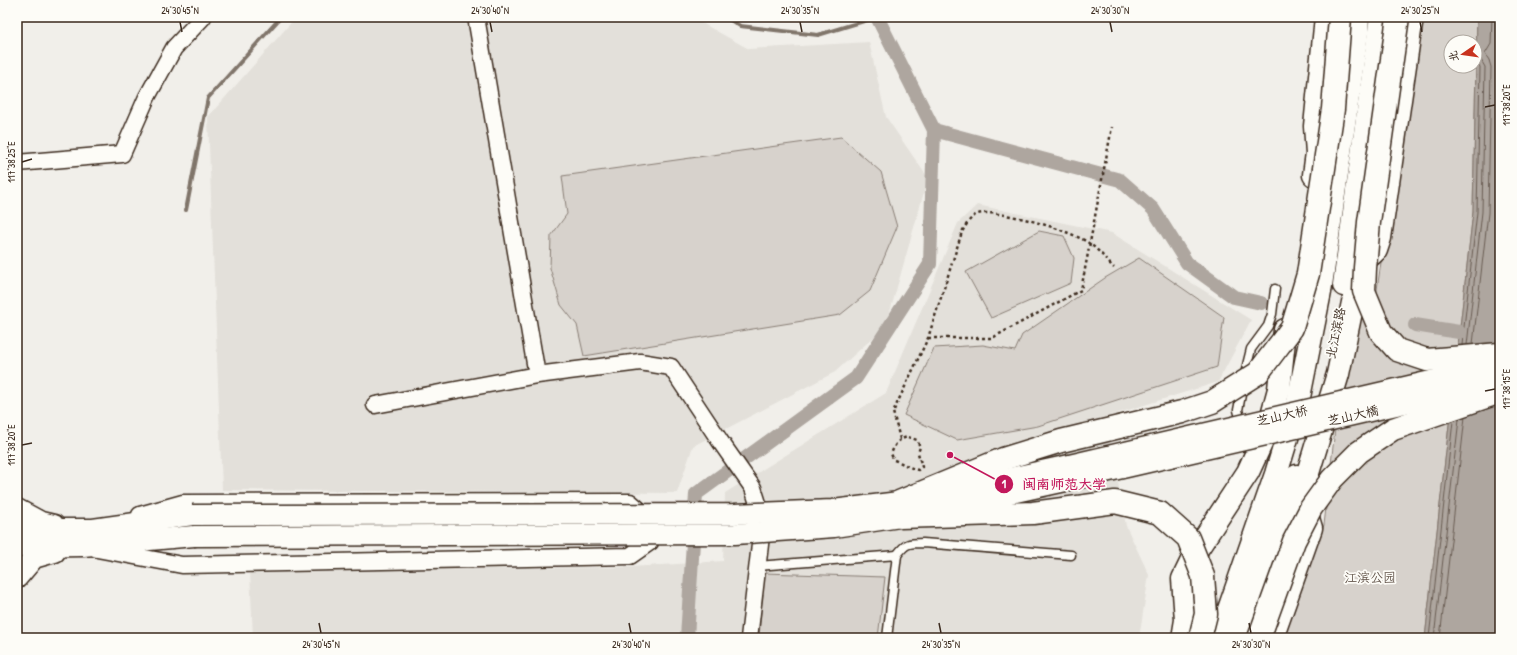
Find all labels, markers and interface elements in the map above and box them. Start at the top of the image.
text: 24°30'45"N [161,4,199,17]
text: 24°30'40"N [471,4,509,17]
text: 24°30'35"N [781,4,819,17]
text: 24°30'30"N [1091,4,1129,17]
text: 24°30'25"N [1401,4,1439,17]
north arrow [1443,34,1483,74]
text: 北 [1445,49,1461,63]
text: 117°38'20"E [1500,84,1513,126]
text: 117°38'25"E [5,141,18,183]
street label: 北江滨路 [1321,306,1349,360]
text: 117°38'15"E [1500,368,1513,409]
street label: 芝山大桥 [1255,400,1309,430]
street label: 芝山大橋 [1326,400,1380,430]
text: 117°38'20"E [5,424,18,466]
callout: 闽南师范大学 [994,471,1114,497]
text: 闽南师范大学 [1022,474,1106,493]
text: 1 [1002,475,1007,492]
park label: 江滨公园 [1344,568,1396,586]
text: 24°30'45"N [302,638,340,651]
text: 24°30'40"N [612,638,650,651]
text: 24°30'35"N [922,638,960,651]
text: 24°30'30"N [1232,638,1270,651]

